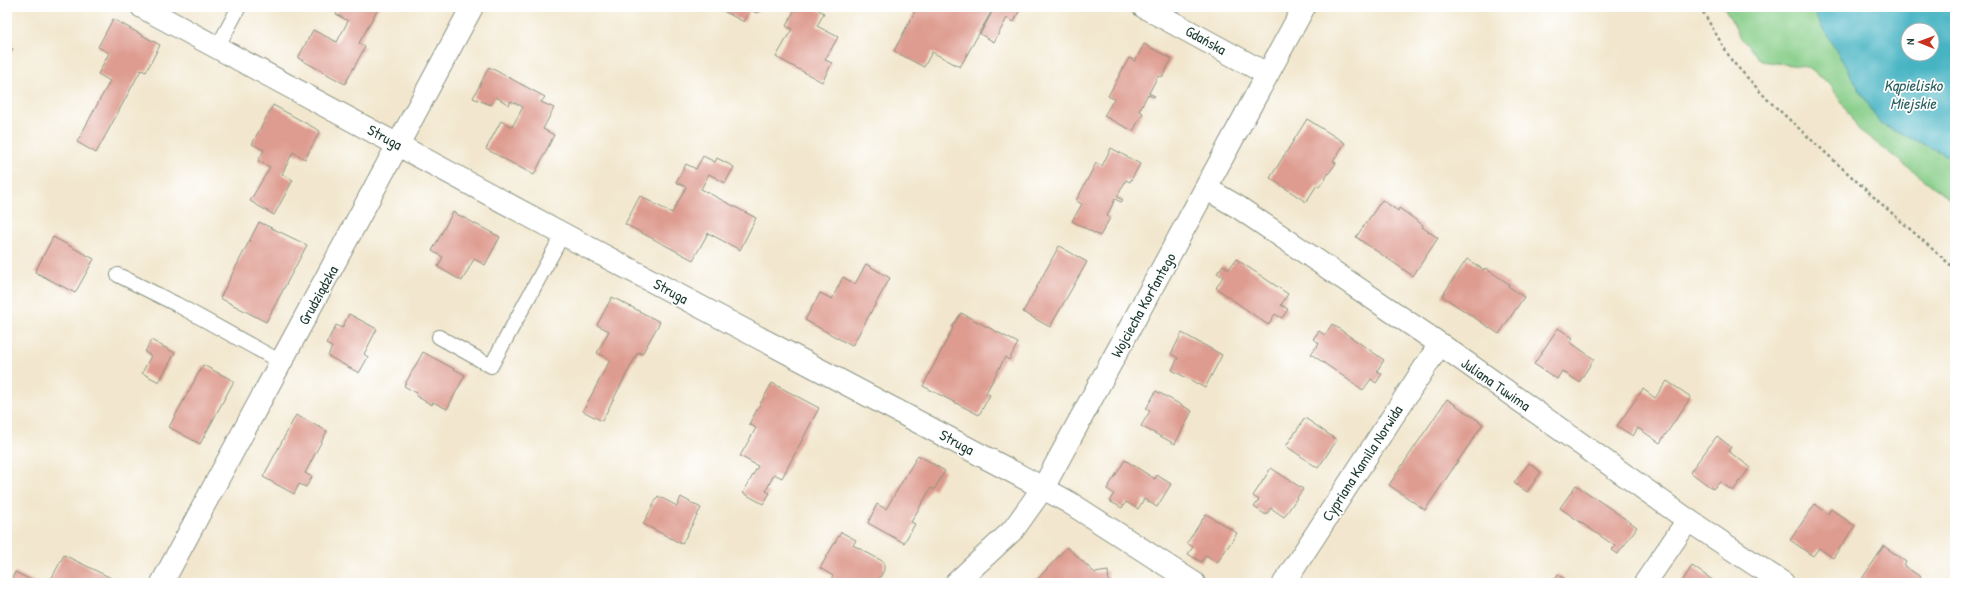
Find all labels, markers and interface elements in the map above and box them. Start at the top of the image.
street label: Gdańska [1182,20,1230,60]
north arrow [1900,22,1940,62]
text: N [1903,39,1917,45]
water label: Kąpielisko Miejskie [1884,74,1944,114]
street label: Struga [364,119,406,155]
street label: Wojciecha Korfantego [1105,249,1181,361]
street label: Grudziądzka [293,261,343,328]
street label: Struga [650,273,692,309]
street label: Juliana Tuwima [1457,352,1535,416]
street label: Cypriana Kamila Norwida [1317,401,1408,525]
street label: Struga [936,424,978,460]

